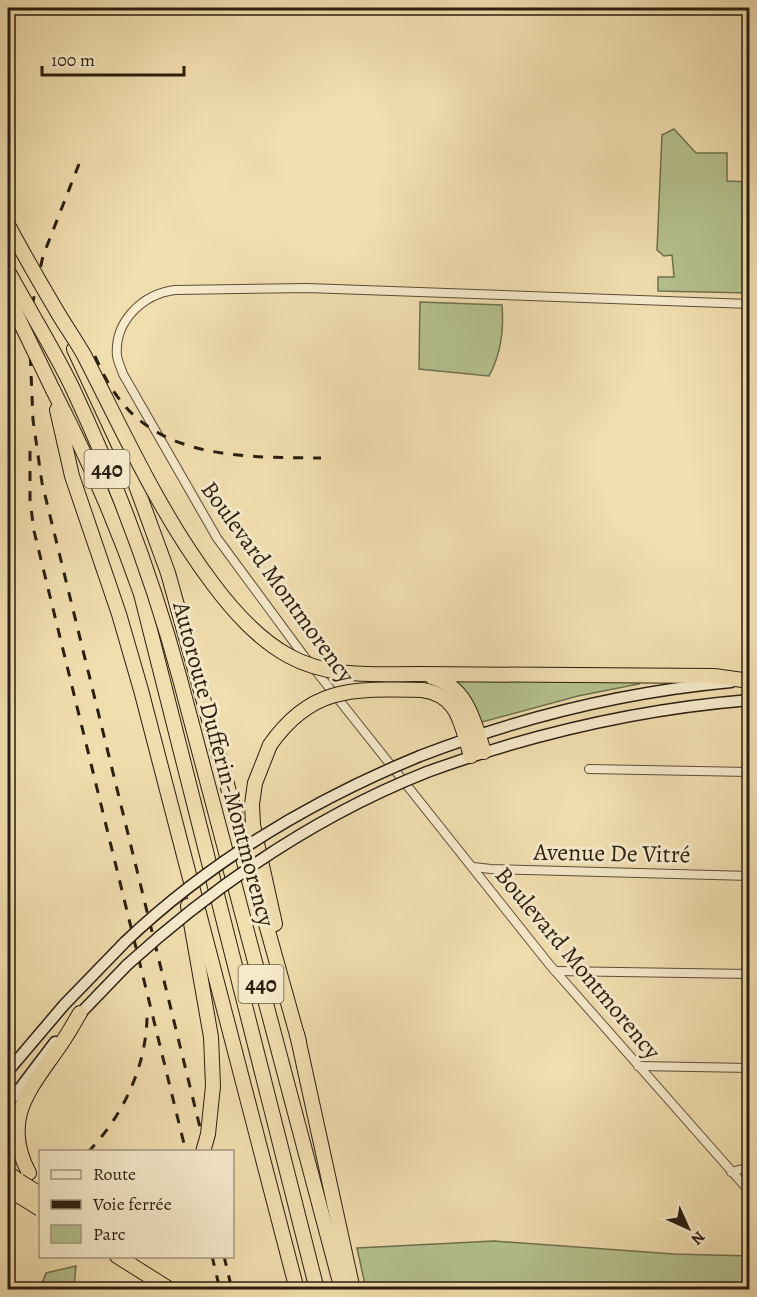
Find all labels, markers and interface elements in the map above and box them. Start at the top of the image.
scale bar [42,39,184,77]
text: 100 m [51,48,95,72]
road number: 440 [84,450,130,488]
street label: Boulevard Montmorency [194,475,362,690]
street label: Autoroute Dufferin-Montmorency [165,597,283,930]
street label: Avenue De Vitré [532,836,691,870]
street label: Boulevard Montmorency [488,860,668,1066]
road number: 440 [238,965,284,1003]
legend [39,1150,234,1258]
text: Route [93,1162,136,1186]
text: Voie ferrée [92,1192,172,1216]
north arrow [658,1198,718,1258]
text: Parc [93,1222,125,1246]
text: N [686,1226,710,1250]

